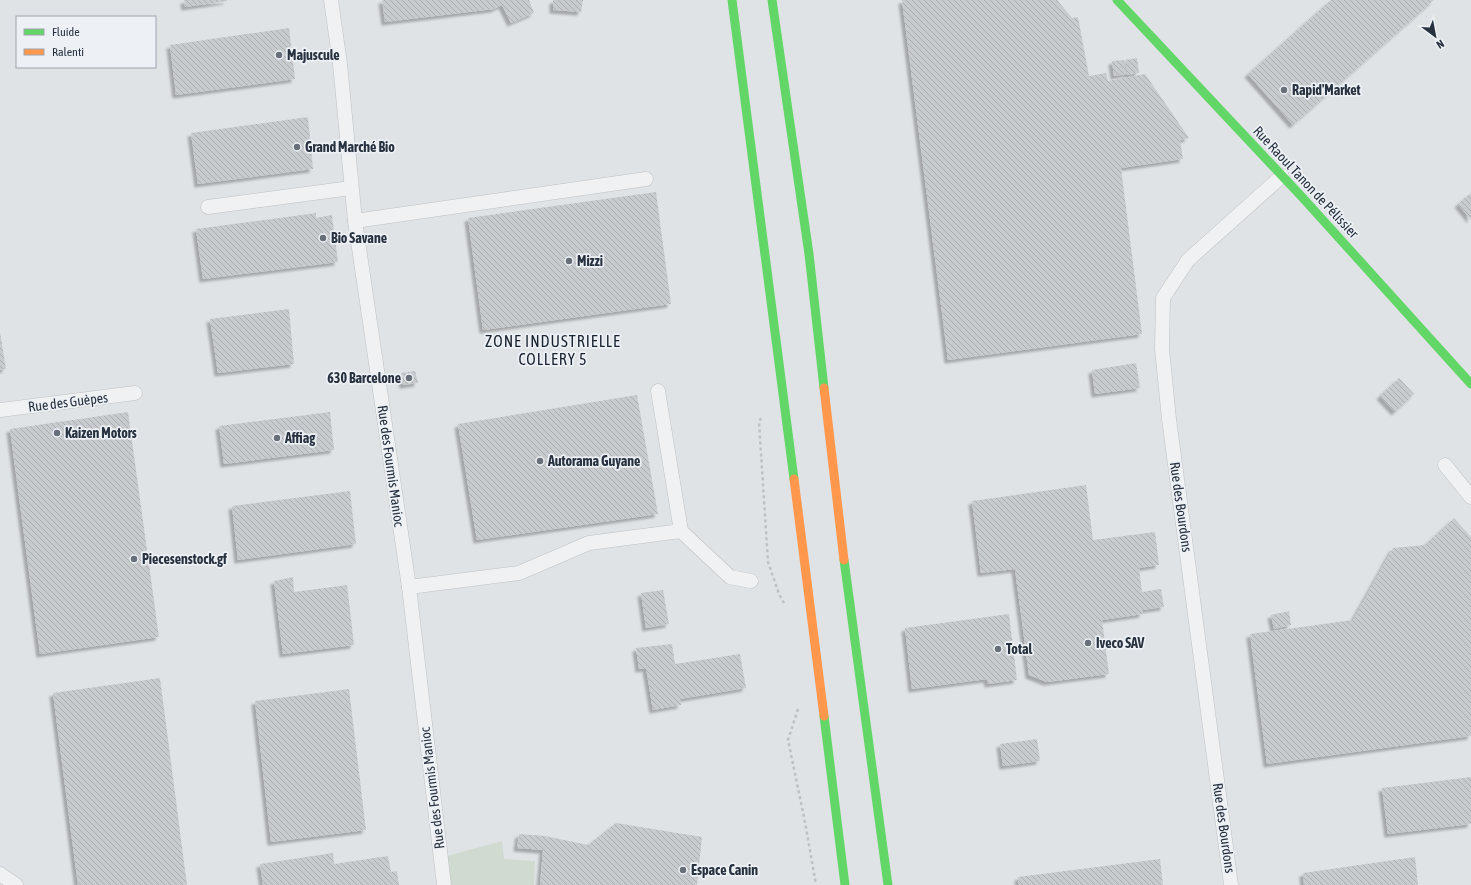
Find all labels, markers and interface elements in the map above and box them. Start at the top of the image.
legend [16,16,156,68]
north arrow [1415,16,1455,56]
text: Fluide [52,25,80,39]
text: N [1434,38,1446,51]
text: Ralenti [52,45,84,59]
place label: Majuscule [287,47,340,63]
marker: Majuscule [274,50,284,60]
place label: Rapid'Market [1292,82,1361,98]
marker: Rapid'Market [1279,85,1289,95]
street label: Rue Raoul Tanon de Pélissier [1250,123,1362,242]
place label: Grand Marché Bio [305,139,395,155]
marker: Grand Marché Bio [292,142,302,152]
place label: Bio Savane [331,230,387,246]
marker: Bio Savane [318,233,328,243]
place label: Mizzi [577,253,603,269]
marker: Mizzi [564,256,574,266]
district label: ZONE INDUSTRIELLE COLLERY 5 [485,332,621,368]
place label: 630 Barcelone [327,370,401,386]
marker: 630 Barcelone [404,373,414,383]
street label: Rue des Guèpes [27,389,109,415]
street label: Rue des Fourmis Manioc [375,404,408,529]
place label: Kaizen Motors [65,425,137,441]
marker: Kaizen Motors [52,428,62,438]
place label: Affiag [284,430,316,446]
marker: Affiag [272,433,282,443]
place label: Autorama Guyane [547,453,640,469]
marker: Autorama Guyane [535,456,545,466]
street label: Rue des Bourdons [1167,461,1195,553]
place label: Piecesenstock.gf [142,551,227,567]
marker: Piecesenstock.gf [129,554,139,564]
place label: Iveco SAV [1096,635,1145,651]
marker: Iveco SAV [1083,638,1093,648]
place label: Total [1006,641,1032,657]
marker: Total [993,644,1003,654]
street label: Rue des Fourmis Manioc [416,725,447,850]
street label: Rue des Bourdons [1210,782,1238,874]
place label: Espace Canin [691,862,758,878]
marker: Espace Canin [678,865,688,875]

